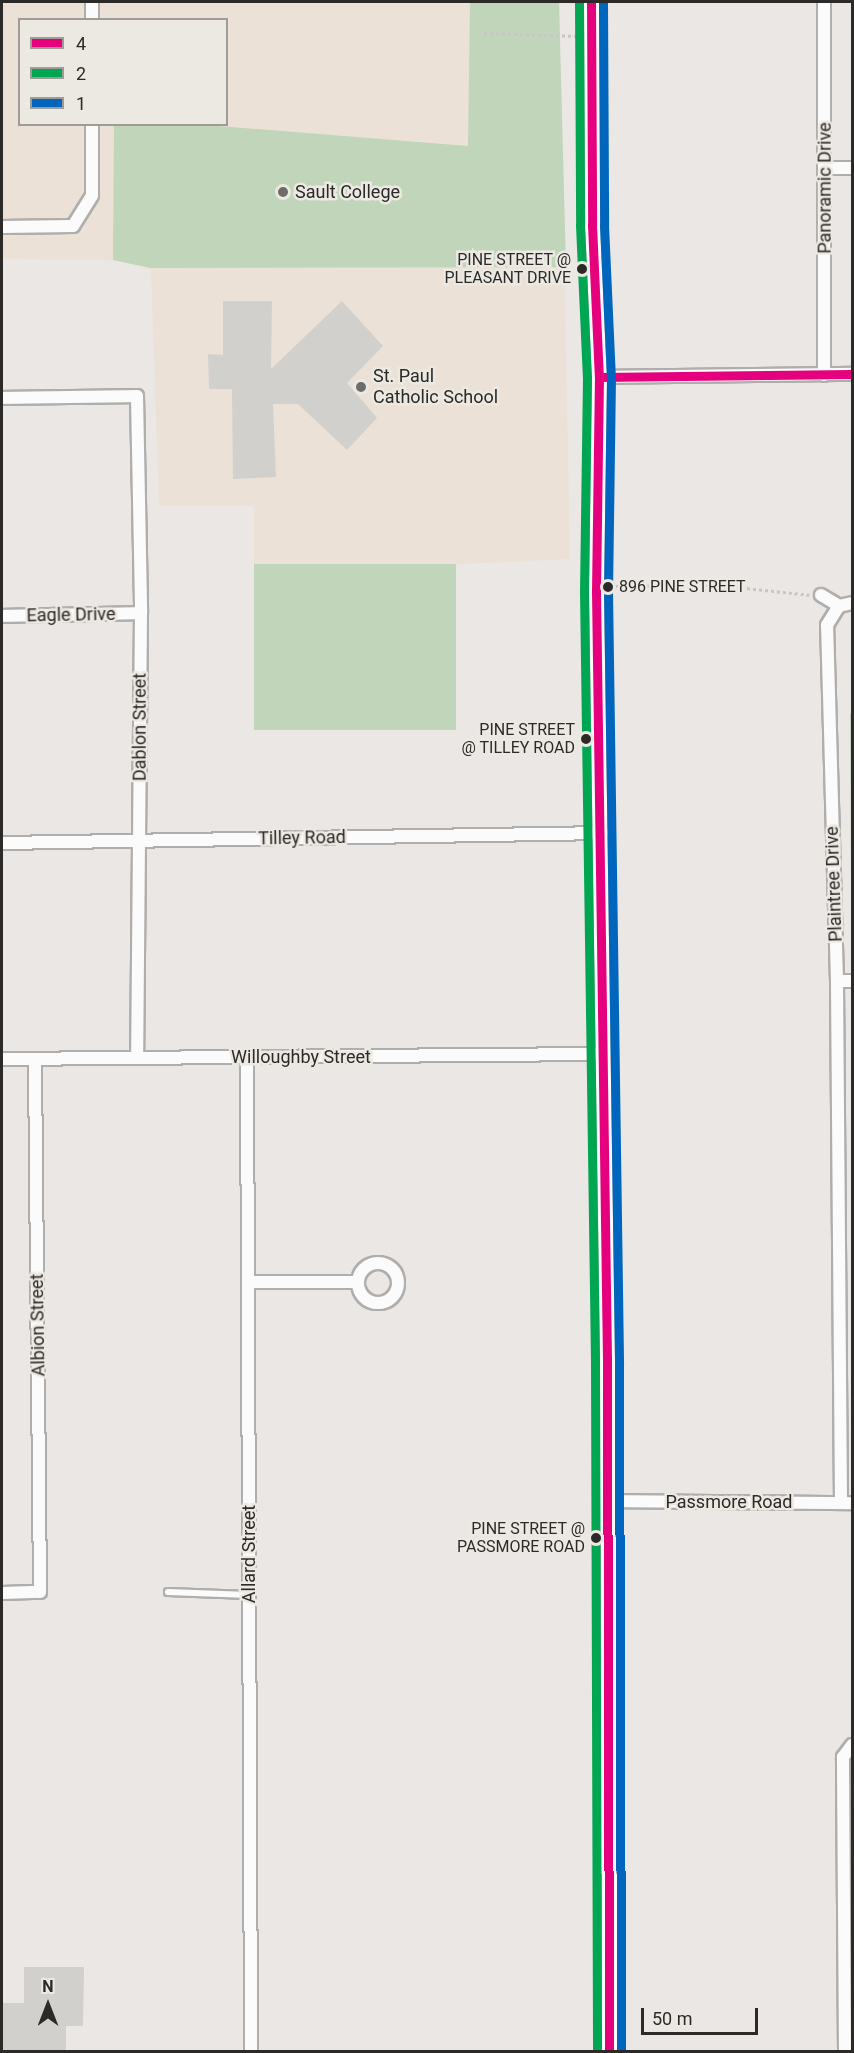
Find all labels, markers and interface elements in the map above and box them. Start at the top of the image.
legend [18,18,228,126]
text: 4 [76,33,86,54]
text: 2 [76,63,86,84]
text: 1 [76,93,86,114]
street label: Panoramic Drive [814,122,836,254]
place label: Sault College [295,181,400,203]
marker: Sault College [276,185,290,199]
place label: PINE STREET @ PLEASANT DRIVE [444,250,571,288]
marker: PINE STREET @ PLEASANT DRIVE [576,263,588,275]
place label: St. Paul Catholic School [373,366,498,409]
marker: St. Paul Catholic School [354,380,368,394]
place label: 896 PINE STREET [619,577,746,597]
marker: 896 PINE STREET [602,581,614,593]
street label: Eagle Drive [26,603,116,627]
street label: Dablon Street [129,673,151,781]
place label: PINE STREET @ TILLEY ROAD [461,720,575,758]
marker: PINE STREET @ TILLEY ROAD [580,733,592,745]
street label: Tilley Road [258,826,346,850]
street label: Plaintree Drive [821,826,847,942]
street label: Willoughby Street [231,1046,371,1068]
street label: Albion Street [26,1273,50,1377]
street label: Passmore Road [666,1491,792,1513]
street label: Allard Street [238,1505,260,1603]
place label: PINE STREET @ PASSMORE ROAD [457,1519,585,1557]
marker: PINE STREET @ PASSMORE ROAD [590,1532,602,1544]
north arrow [18,1975,78,2035]
text: N [42,1977,54,1996]
scale bar [644,1996,761,2034]
text: 50 m [652,2008,692,2029]

